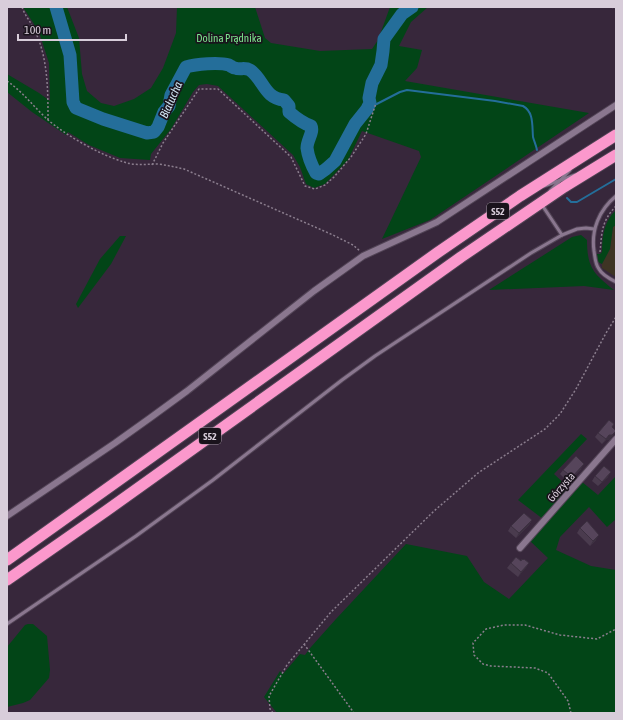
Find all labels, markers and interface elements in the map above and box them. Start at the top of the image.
scale bar [18,16,126,42]
text: 100 m [24,23,51,37]
park label: Dolina Prądnika [196,32,262,44]
water label: Białucha [157,79,185,121]
road number: S52 [487,203,509,219]
road number: S52 [199,428,221,444]
street label: Górzysta [545,470,577,504]

